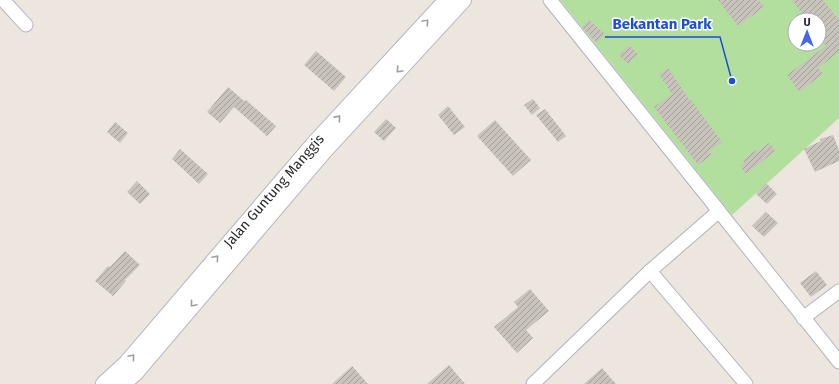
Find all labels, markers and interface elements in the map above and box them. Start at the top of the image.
callout: Bekantan Park [605,10,720,37]
north arrow [787,12,827,52]
text: Bekantan Park [612,15,712,33]
text: U [803,16,811,29]
one-way arrow [421,19,429,27]
one-way arrow [396,65,404,73]
one-way arrow [334,115,341,123]
street label: Jalan Guntung Manggis [220,130,328,251]
one-way arrow [212,256,219,263]
one-way arrow [191,300,198,307]
one-way arrow [127,354,134,362]

